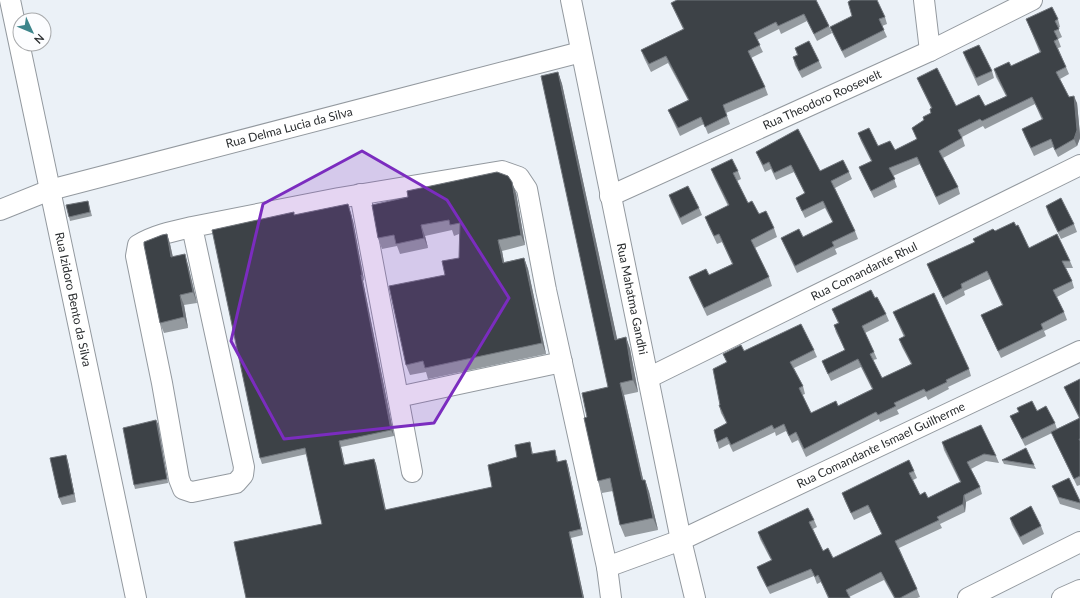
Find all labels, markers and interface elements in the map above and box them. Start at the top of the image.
north arrow [12,12,52,52]
text: N [32,32,47,47]
street label: Rua Theodoro Roosevelt [760,66,884,133]
street label: Rua Delma Lucia da Silva [224,104,354,151]
street label: Rua Izidoro Bento da Silva [52,231,95,368]
street label: Rua Comandante Rhul [808,238,920,304]
street label: Rua Mahatma Gandhi [614,242,651,356]
street label: Rua Comandante Ismael Guilherme [794,399,967,491]

